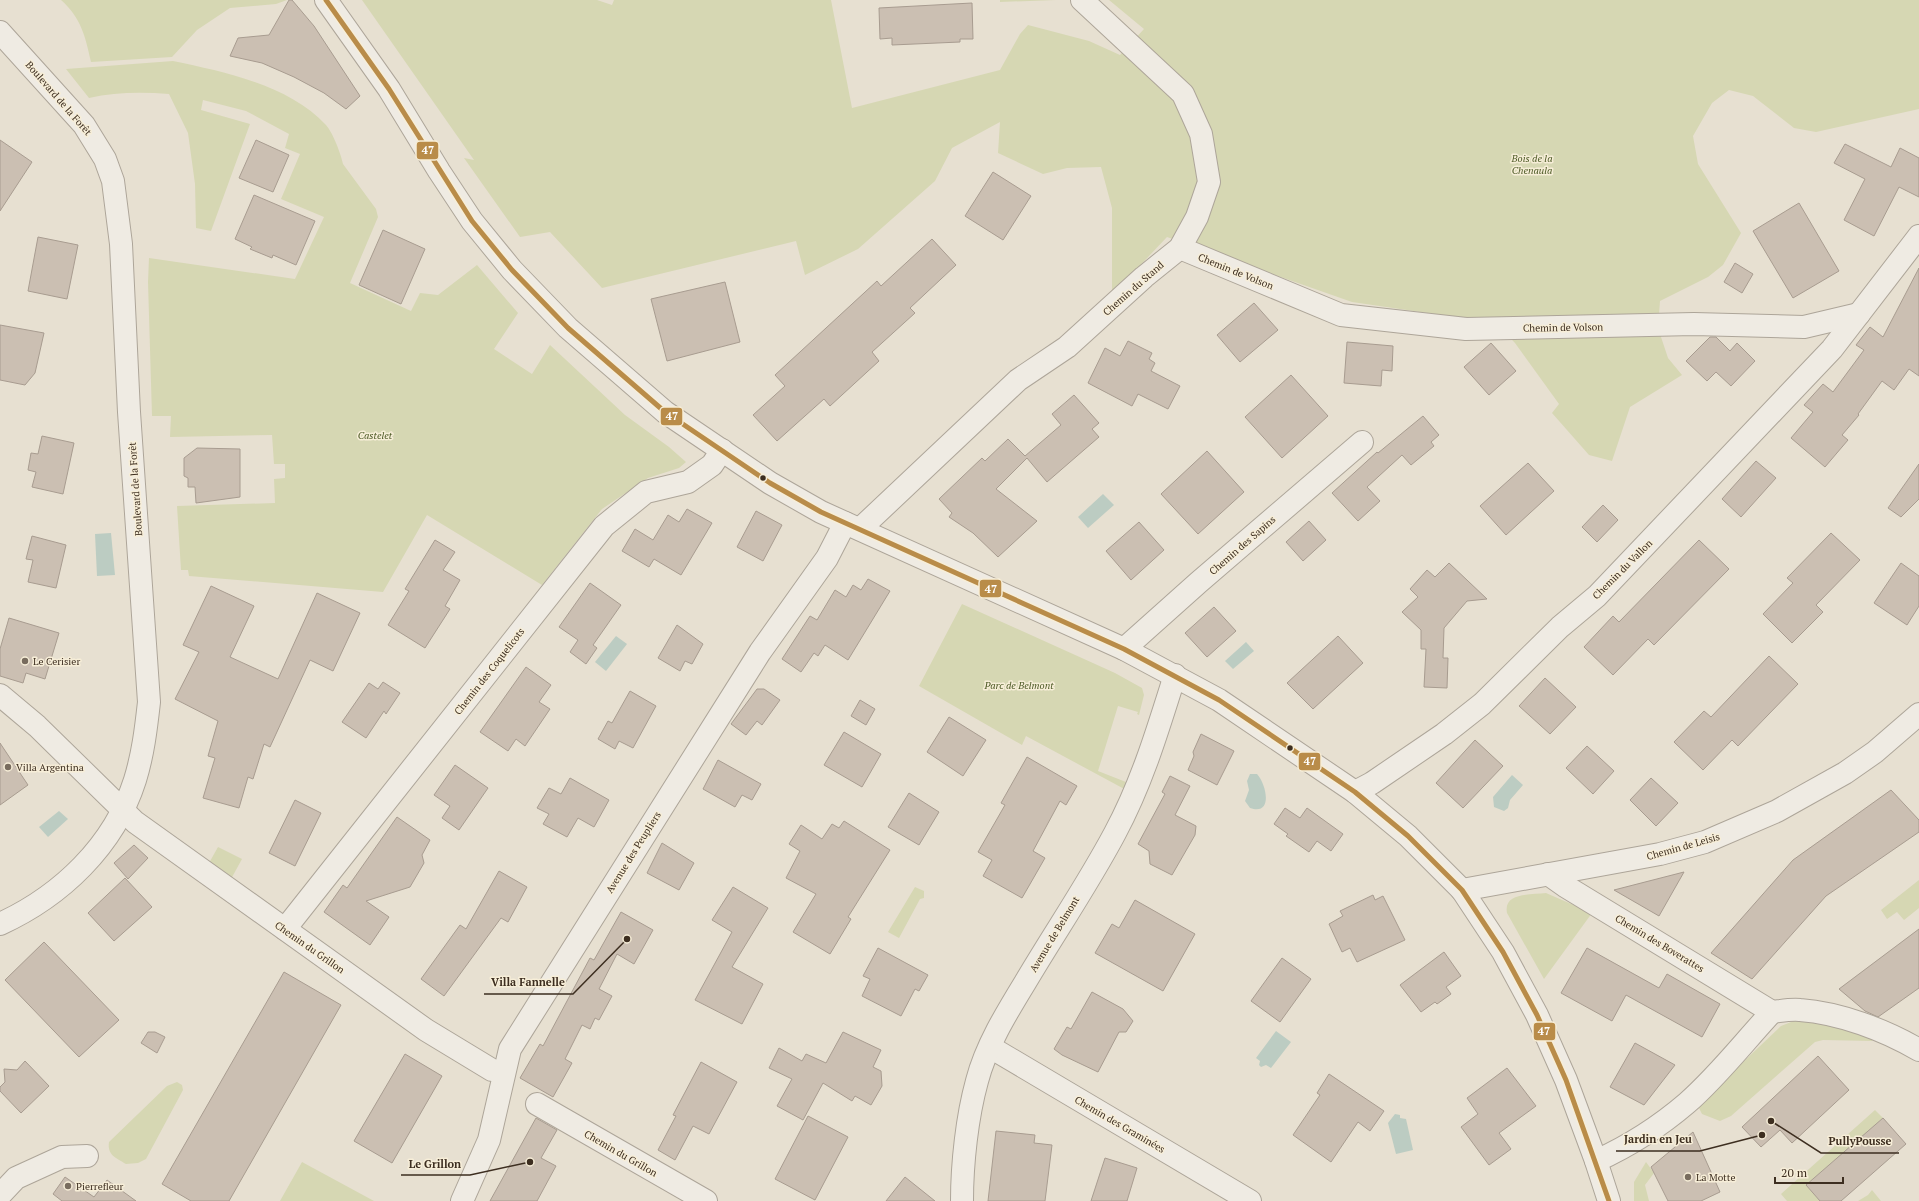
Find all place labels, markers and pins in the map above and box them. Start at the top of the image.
unlabelled marker [758,473,768,483]
place label: Le Cerisier [33,655,80,668]
marker: Le Cerisier [20,656,30,666]
unlabelled marker [1285,743,1295,753]
place label: Villa Argentina [16,761,84,774]
marker: Villa Argentina [3,762,13,772]
callout: Villa Fannelle [484,971,573,994]
callout: Jardin en Jeu [1616,1128,1700,1151]
callout: PullyPousse [1821,1130,1899,1153]
callout: Le Grillon [401,1152,470,1175]
place label: La Motte [1696,1171,1736,1184]
marker: La Motte [1683,1172,1693,1182]
place label: Pierrefleur [76,1180,124,1193]
marker: Pierrefleur [63,1181,73,1191]

